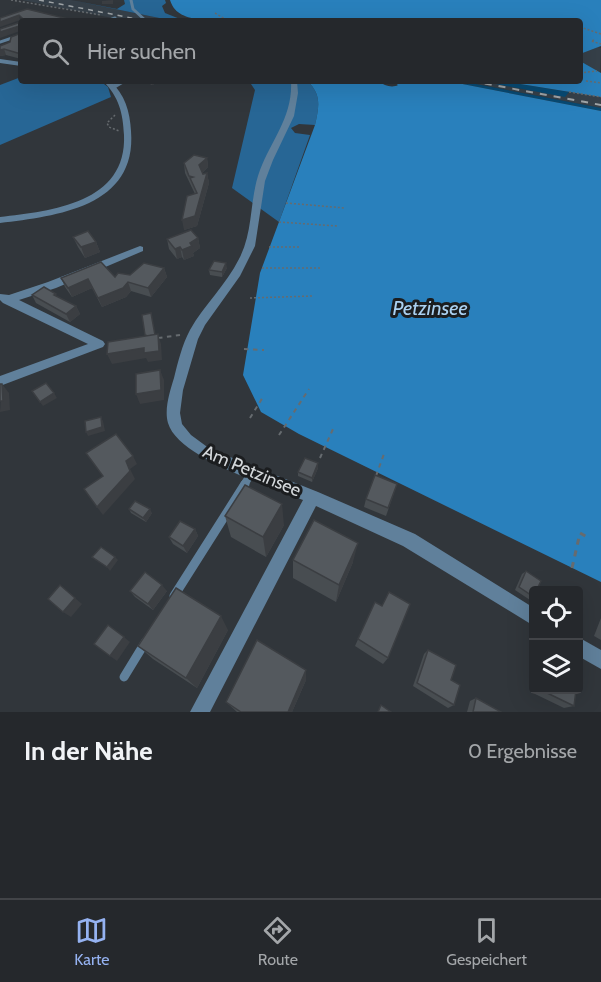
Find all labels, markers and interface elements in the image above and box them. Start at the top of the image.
search box [18,18,583,84]
icon: search [39,35,72,68]
text: Hier suchen [87,38,196,65]
water label: Petzinsee [392,296,468,320]
street label: Am Petzinsee [200,440,304,502]
map controls [529,586,583,694]
button: locate [529,586,583,640]
button: layers [529,640,583,694]
text: In der Nähe [24,735,153,767]
text: 0 Ergebnisse [468,739,577,763]
tab: Karte [74,914,109,969]
tab: Route [258,914,298,969]
tab: Gespeichert [446,914,527,969]

